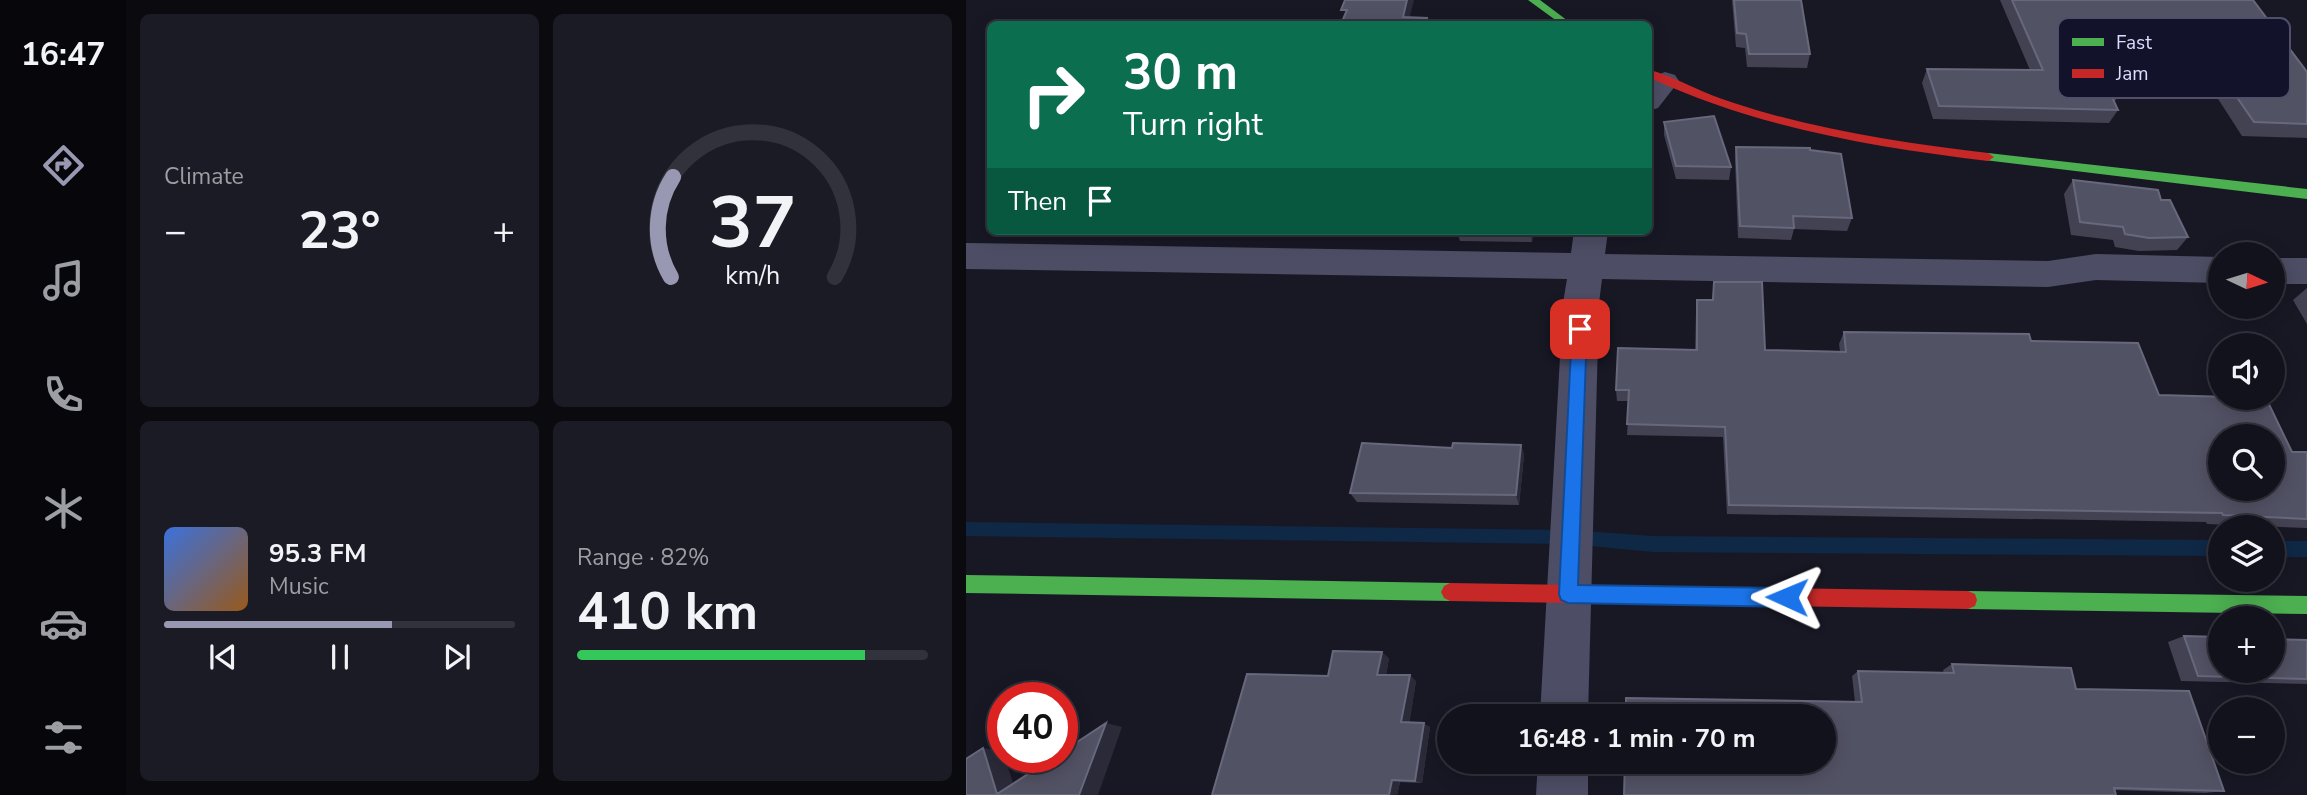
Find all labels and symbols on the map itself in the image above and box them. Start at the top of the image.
legend [2058,18,2290,98]
text: Fast [2116,30,2152,56]
text: Jam [2115,61,2149,87]
north arrow [2208,242,2286,318]
pin [1550,299,1610,359]
position arrow [1750,560,1824,634]
speed limit sign: 40 [987,682,1078,773]

